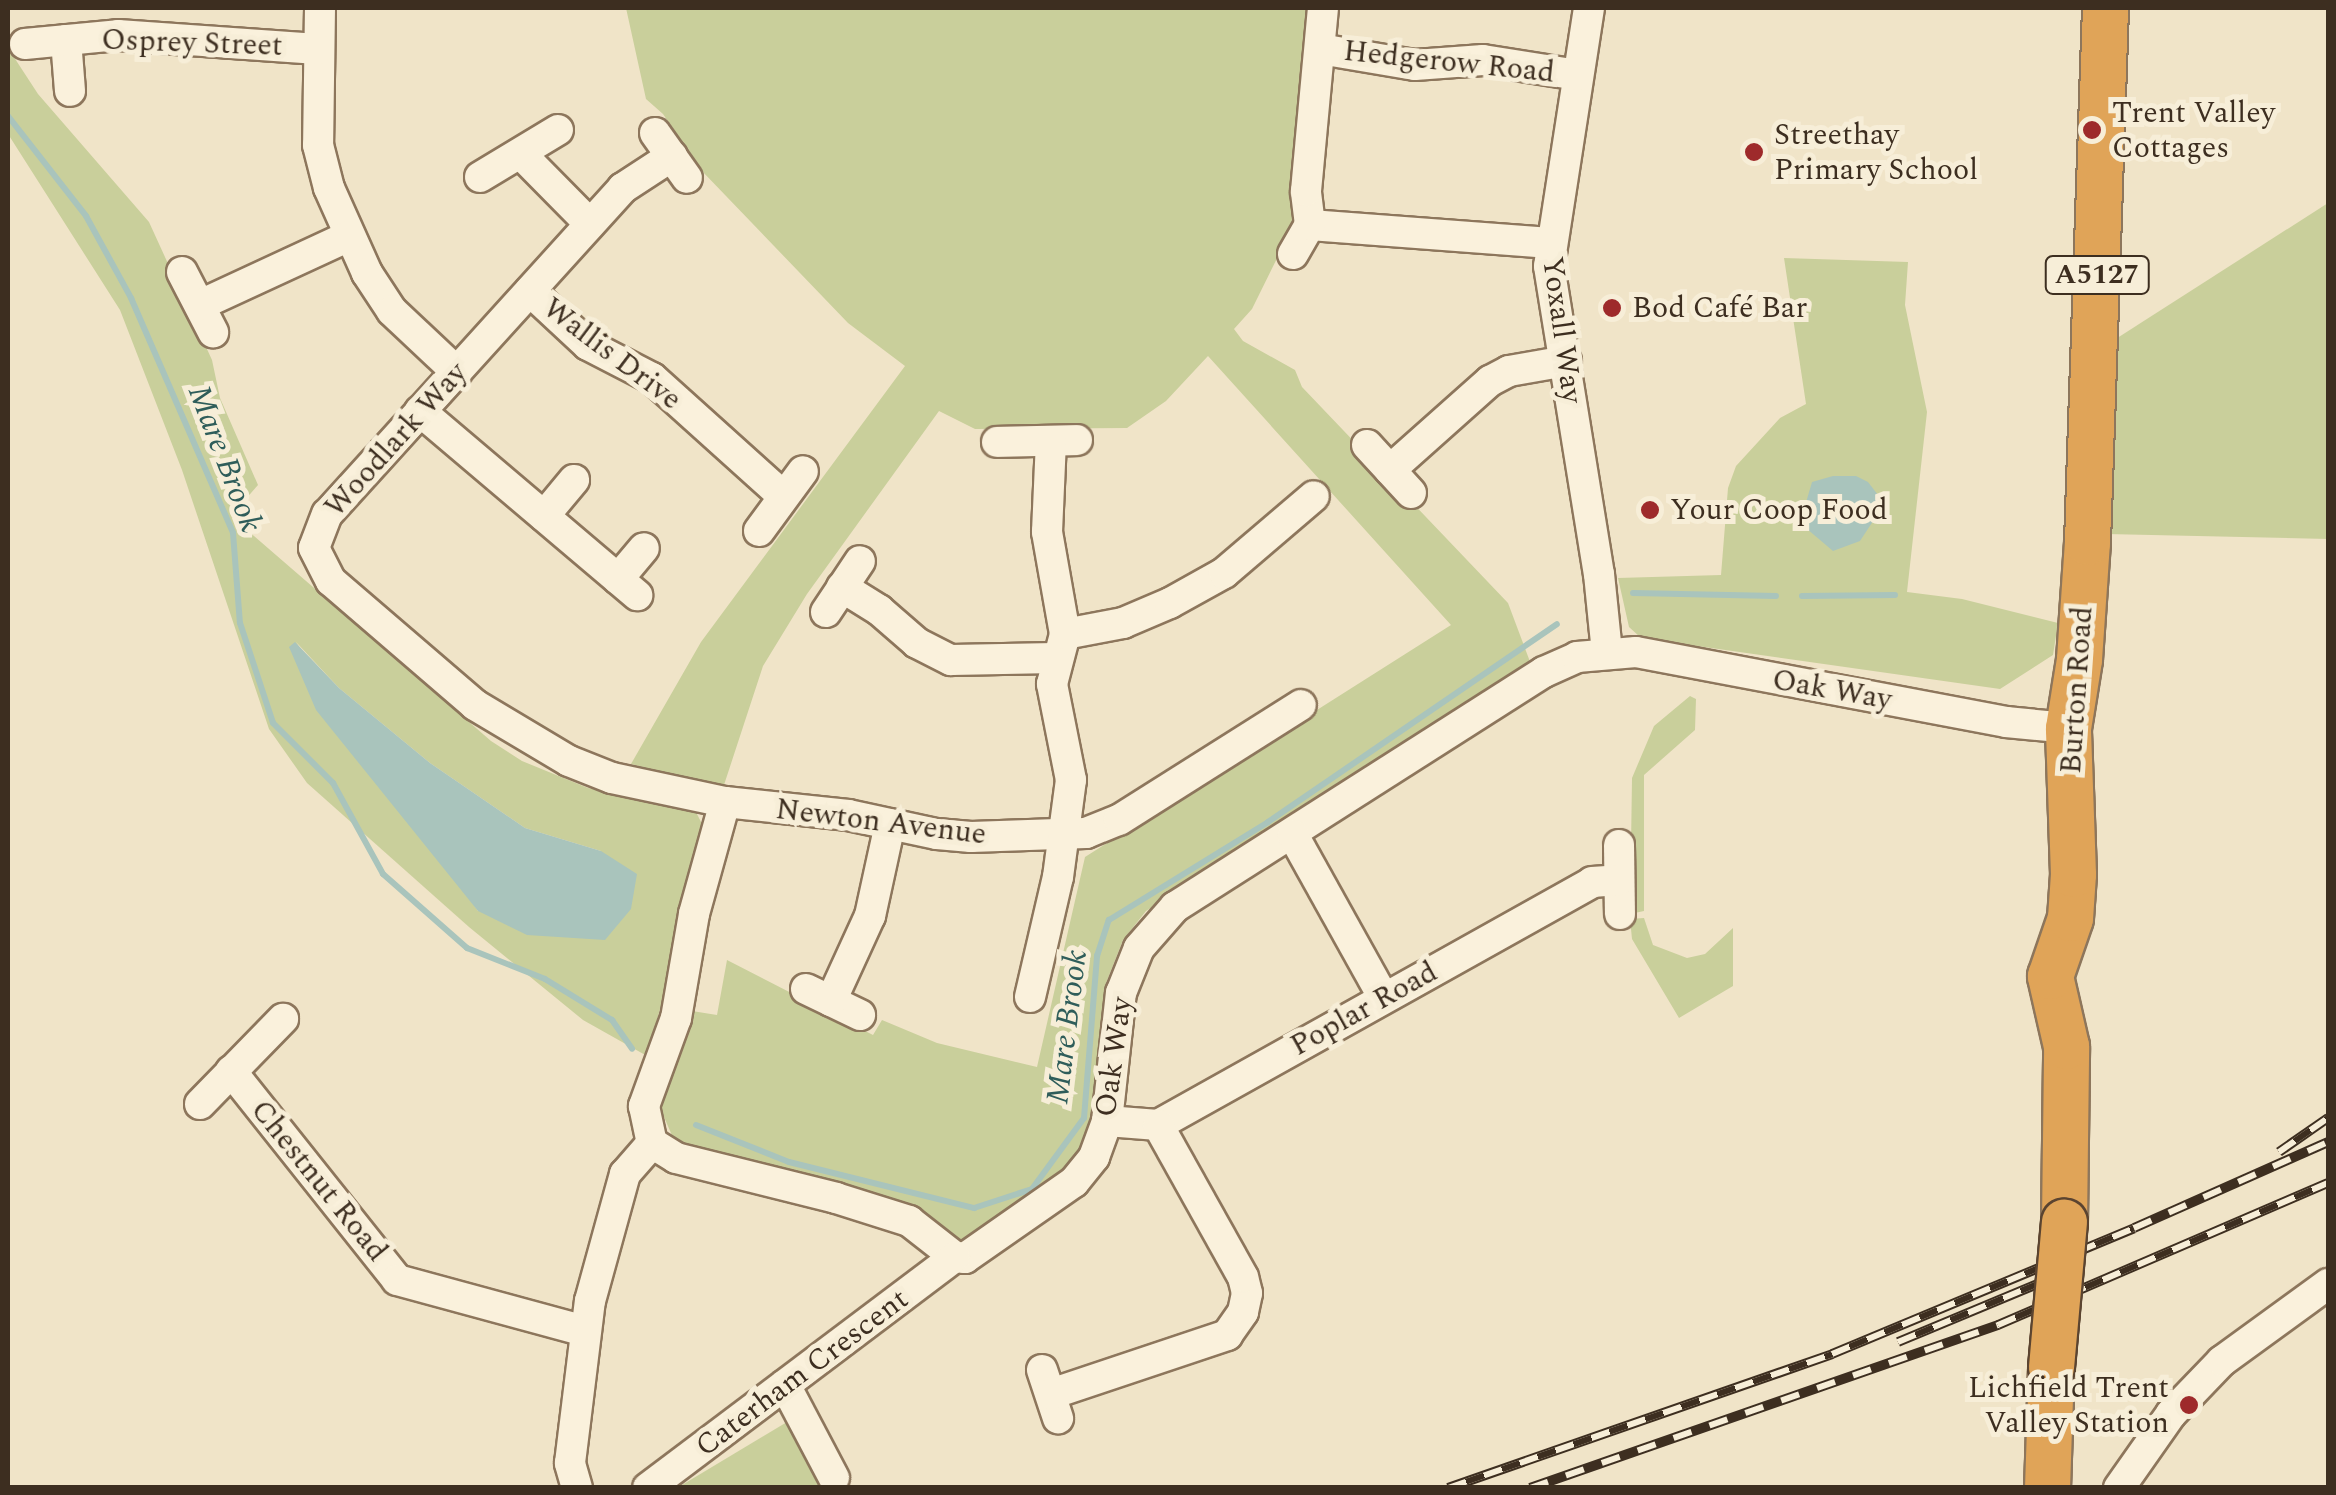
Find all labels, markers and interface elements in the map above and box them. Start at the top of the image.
street label: Osprey Street [101,22,283,64]
street label: Hedgerow Road [1342,33,1556,91]
place label: Trent Valley Cottages [2112,95,2275,166]
place label: Streethay Primary School [1774,117,1978,188]
marker: Trent Valley Cottages [2081,119,2103,141]
marker: Streethay Primary School [1743,141,1765,163]
road number: A5127 [2044,252,2150,298]
street label: Yoxall Way [1534,254,1590,406]
street label: Wallis Drive [536,290,688,418]
place label: Bod Café Bar [1632,290,1807,326]
marker: Bod Café Bar [1601,297,1623,319]
street label: Woodlark Way [317,355,475,525]
water label: Mare Brook [178,380,270,538]
place label: Your Coop Food [1670,492,1888,528]
marker: Your Coop Food [1639,499,1661,521]
street label: Burton Road [2053,605,2101,775]
street label: Oak Way [1769,662,1895,718]
street label: Newton Avenue [774,791,988,853]
water label: Mare Brook [1040,948,1096,1106]
street label: Poplar Road [1284,954,1444,1064]
street label: Oak Way [1088,995,1140,1119]
street label: Chestnut Road [243,1093,395,1269]
street label: Caterham Crescent [689,1281,915,1465]
place label: Lichfield Trent Valley Station [1968,1370,2169,1440]
marker: Lichfield Trent Valley Station [2178,1394,2200,1416]

